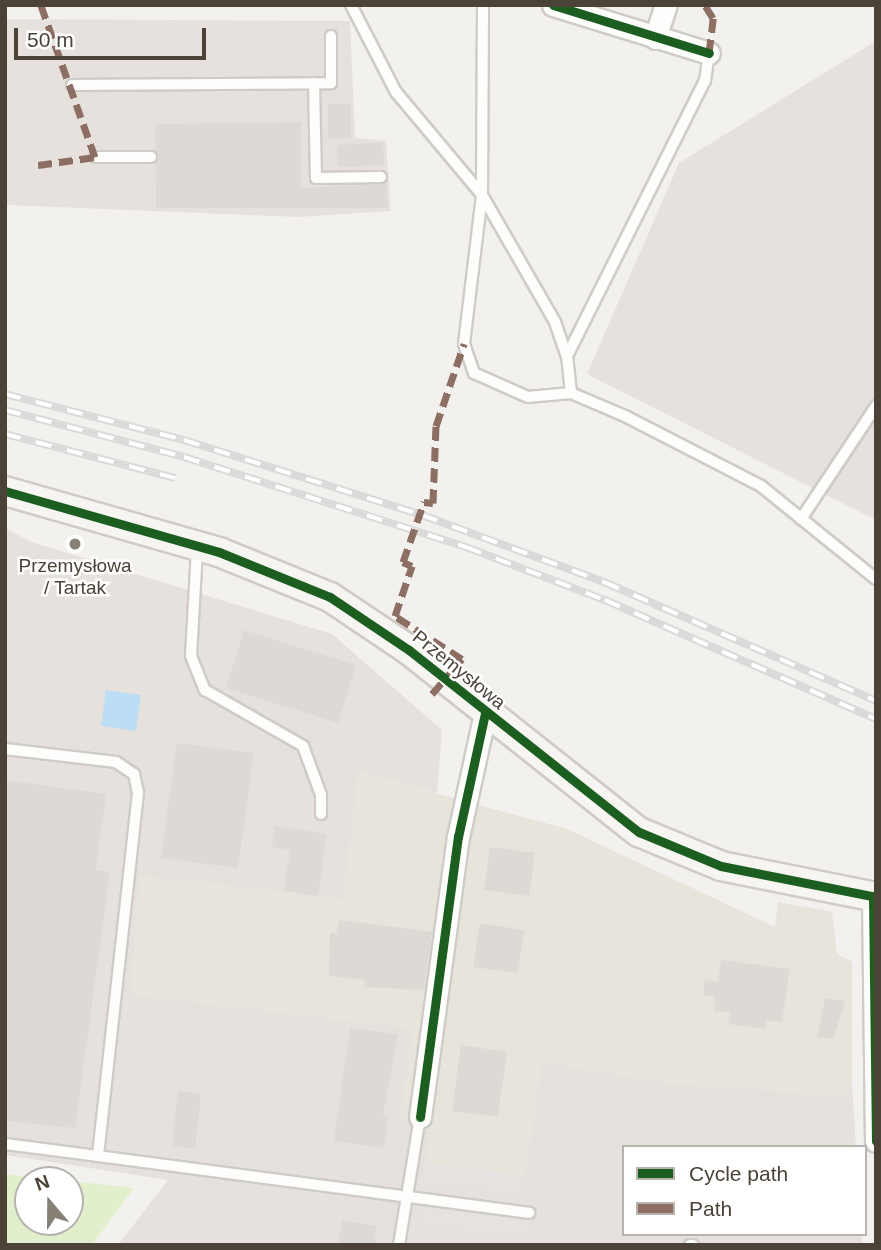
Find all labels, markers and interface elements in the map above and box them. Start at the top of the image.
scale bar [18,14,210,58]
text: 50 m [27,28,74,51]
marker: Przemysłowa / Tartak [67,536,83,552]
place label: Przemysłowa / Tartak [19,555,131,599]
street label: Przemysłowa [408,626,510,714]
legend [622,1145,867,1236]
text: Cycle path [689,1162,788,1185]
north arrow [14,1166,84,1236]
text: N [32,1170,52,1195]
text: Path [689,1197,732,1220]

